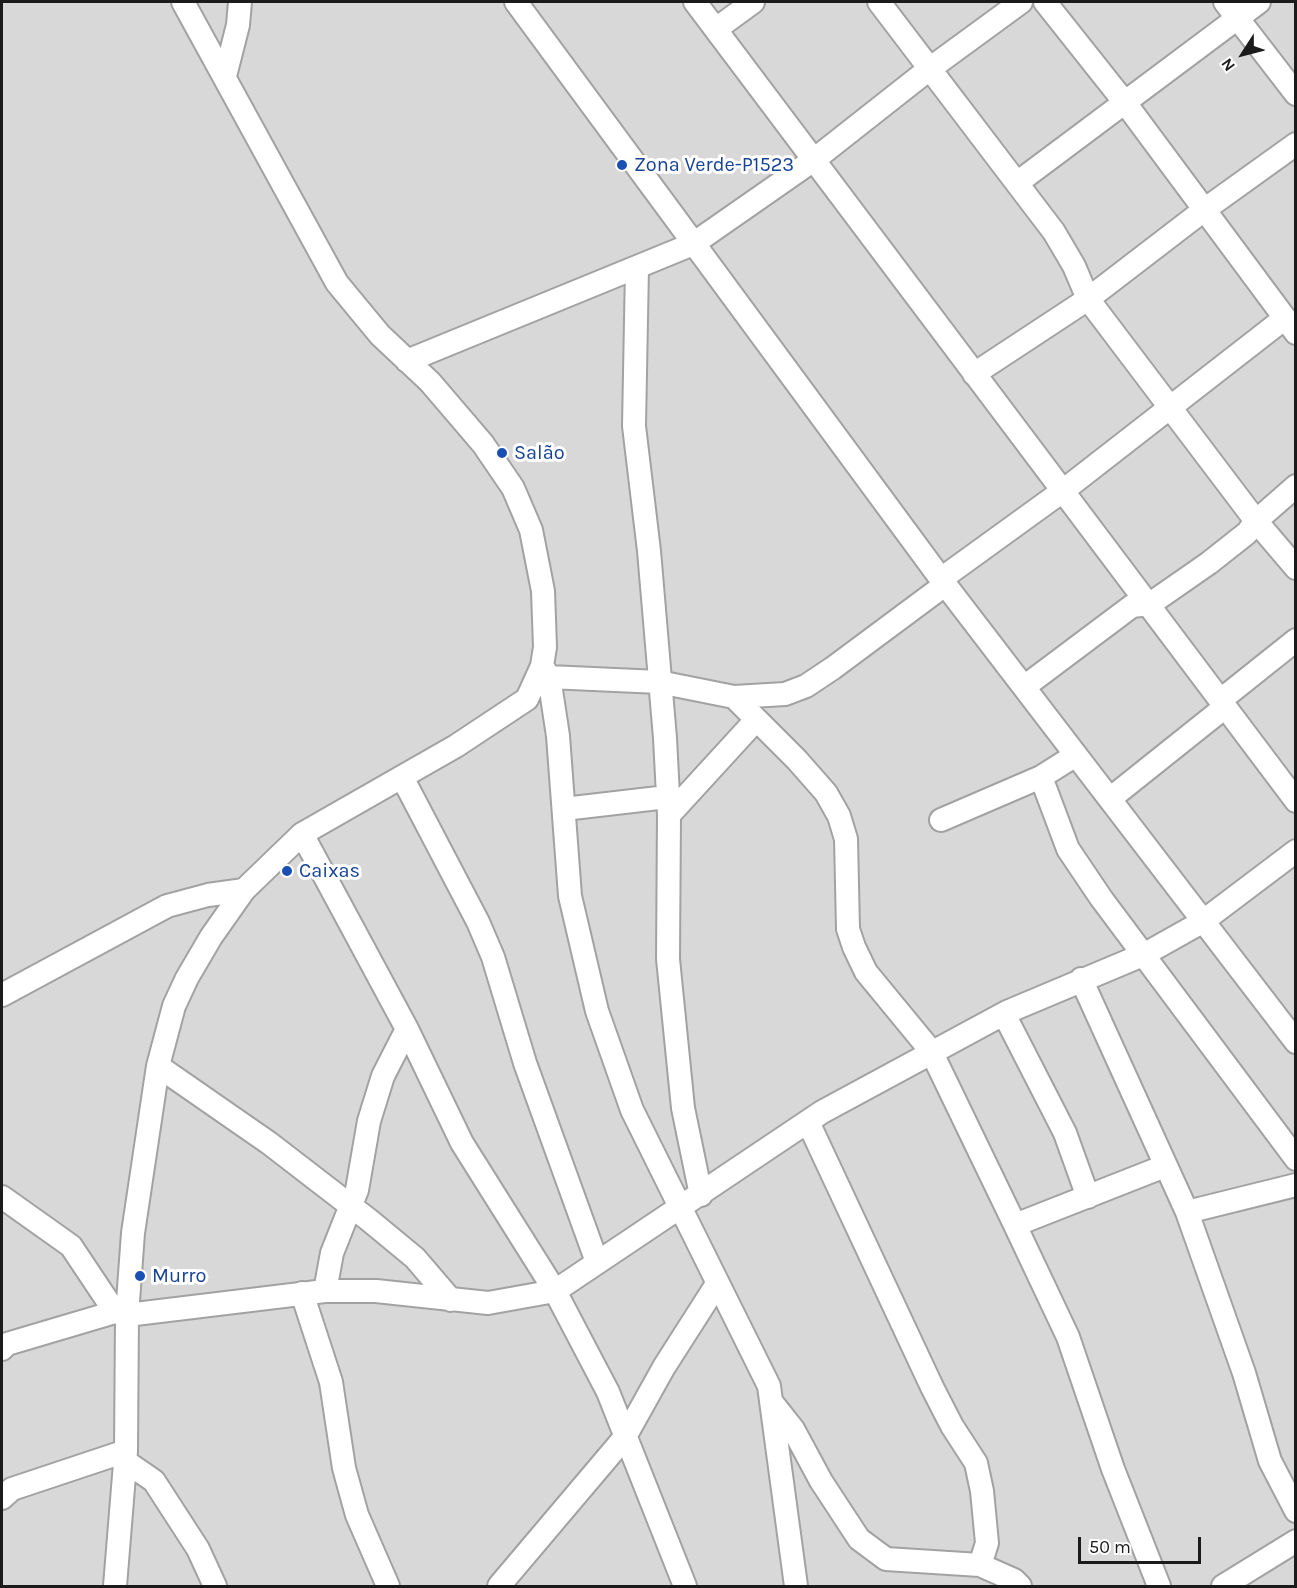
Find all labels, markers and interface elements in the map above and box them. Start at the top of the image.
north arrow [1213,24,1273,84]
text: N [1217,55,1239,75]
place label: Zona Verde-P1523 [634,153,794,177]
marker: Zona Verde-P1523 [615,158,629,172]
place label: Salão [514,441,565,465]
marker: Salão [495,446,509,460]
place label: Caixas [299,859,360,883]
marker: Caixas [280,864,294,878]
place label: Murro [152,1264,206,1288]
marker: Murro [133,1269,147,1283]
scale bar [1081,1525,1204,1563]
text: 50 m [1089,1536,1131,1558]

